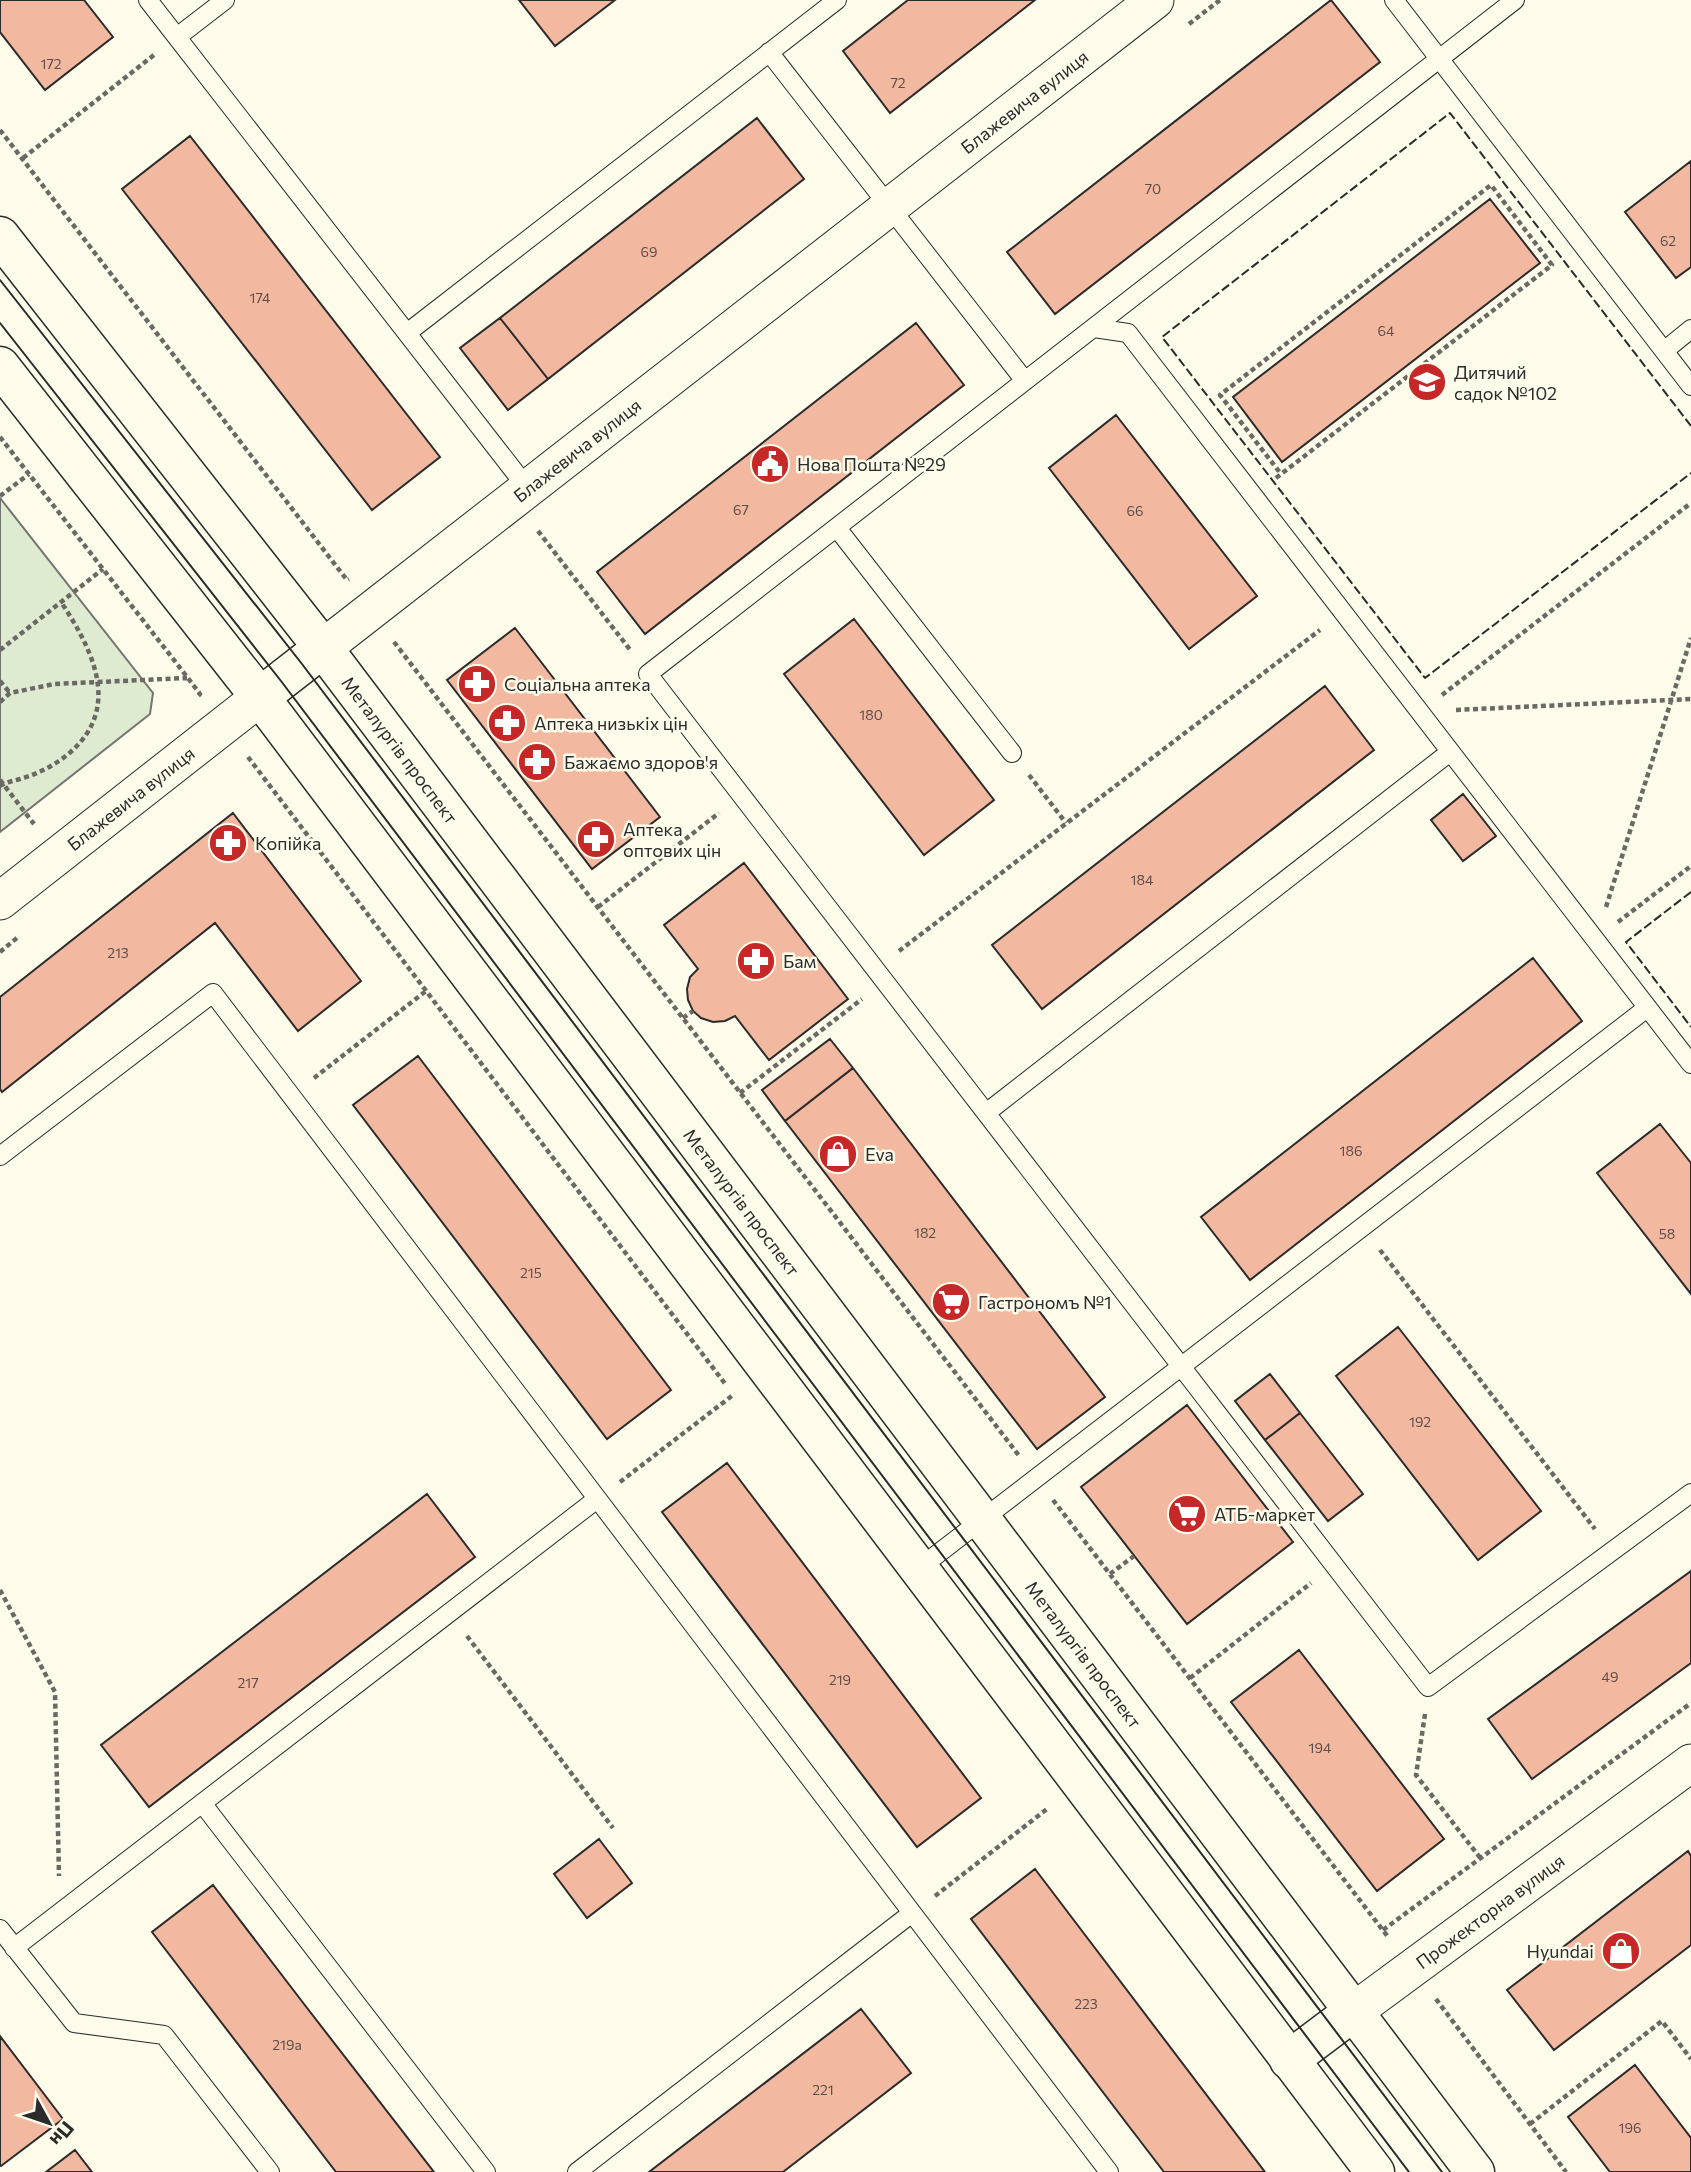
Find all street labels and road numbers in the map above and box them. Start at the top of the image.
street label: Блажевича вулиця [956,45,1092,158]
street label: Блажевича вулиця [509,394,645,507]
street label: Металургів проспект [337,672,463,828]
street label: Блажевича вулиця [63,742,199,855]
street label: Металургів проспект [679,1124,805,1280]
street label: Металургів проспект [1021,1576,1147,1733]
street label: Прожекторна вулиця [1411,1849,1568,1973]

